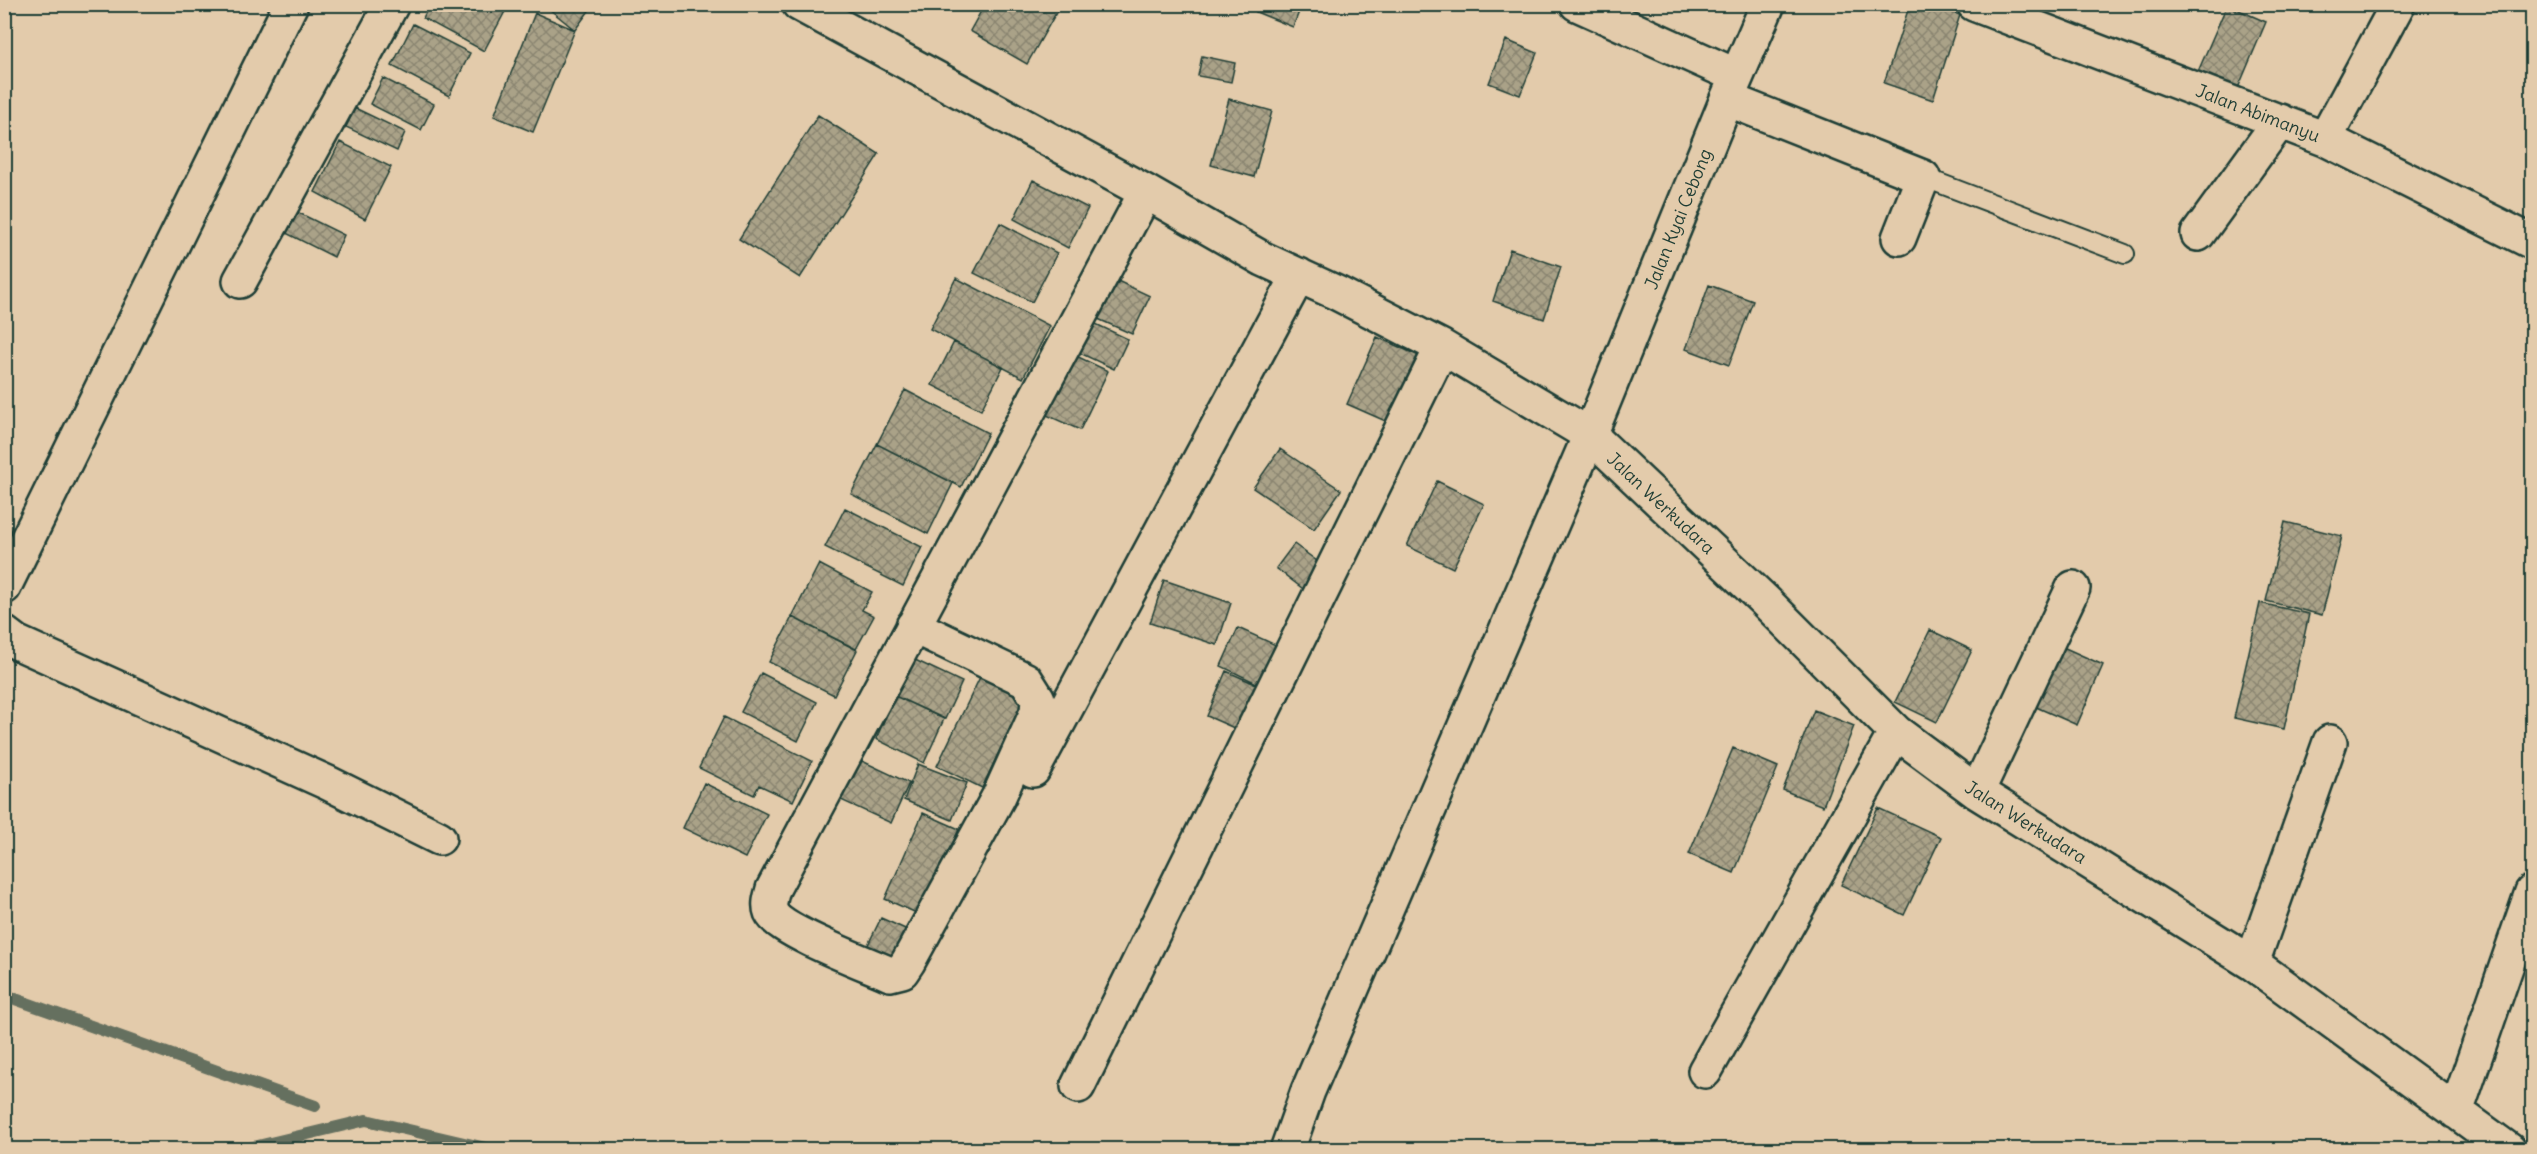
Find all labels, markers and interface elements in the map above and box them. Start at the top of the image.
street label: Jalan Abimanyu [2193,79,2323,147]
street label: Jalan Kyai Cebong [1639,145,1717,293]
street label: Jalan Werkudara [1602,447,1720,559]
street label: Jalan Werkudara [1961,775,2091,869]

